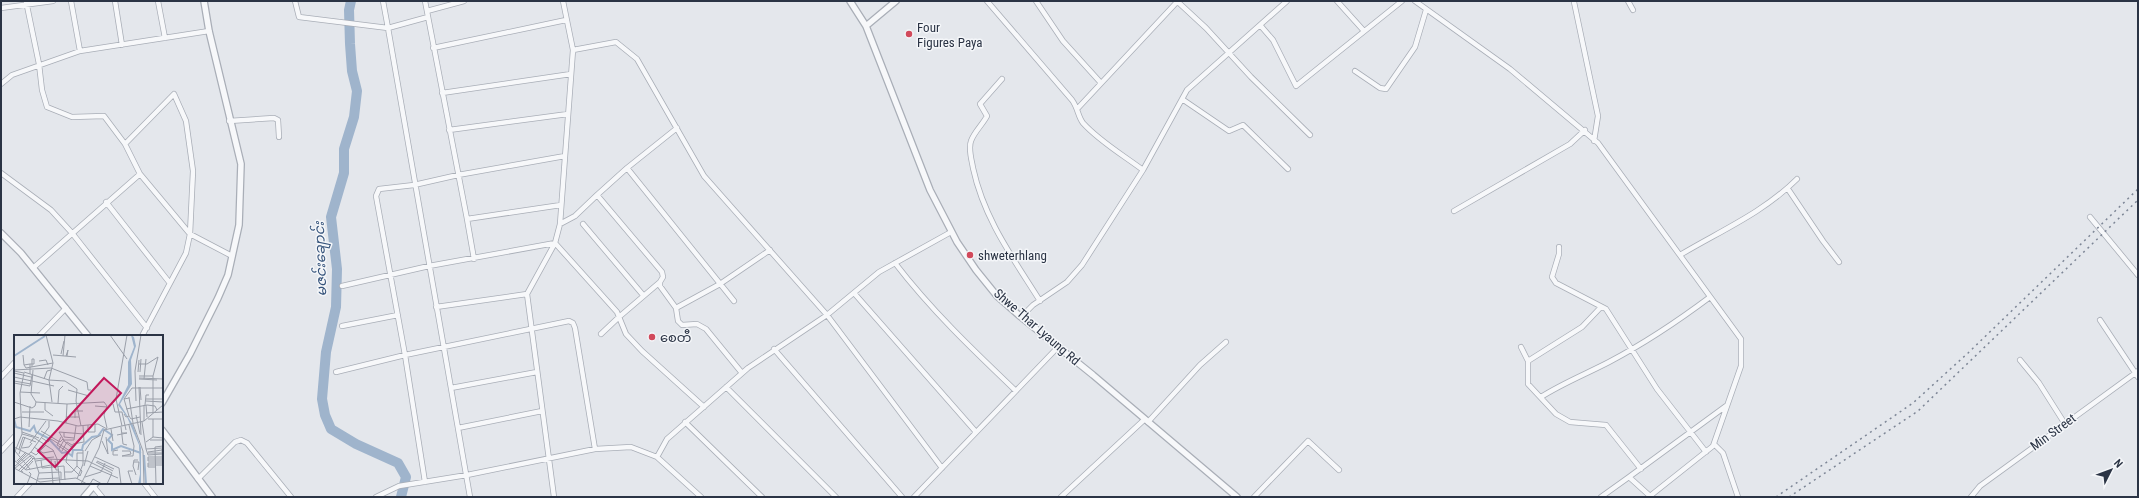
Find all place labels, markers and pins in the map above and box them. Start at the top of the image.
place label: Four Figures Paya [917,20,983,50]
marker: Four Figures Paya [904,29,914,39]
place label: shweterhlang [978,248,1047,263]
marker: shweterhlang [965,250,975,260]
place label: စေတီ [660,329,691,345]
marker: စေတီ [647,332,657,342]

